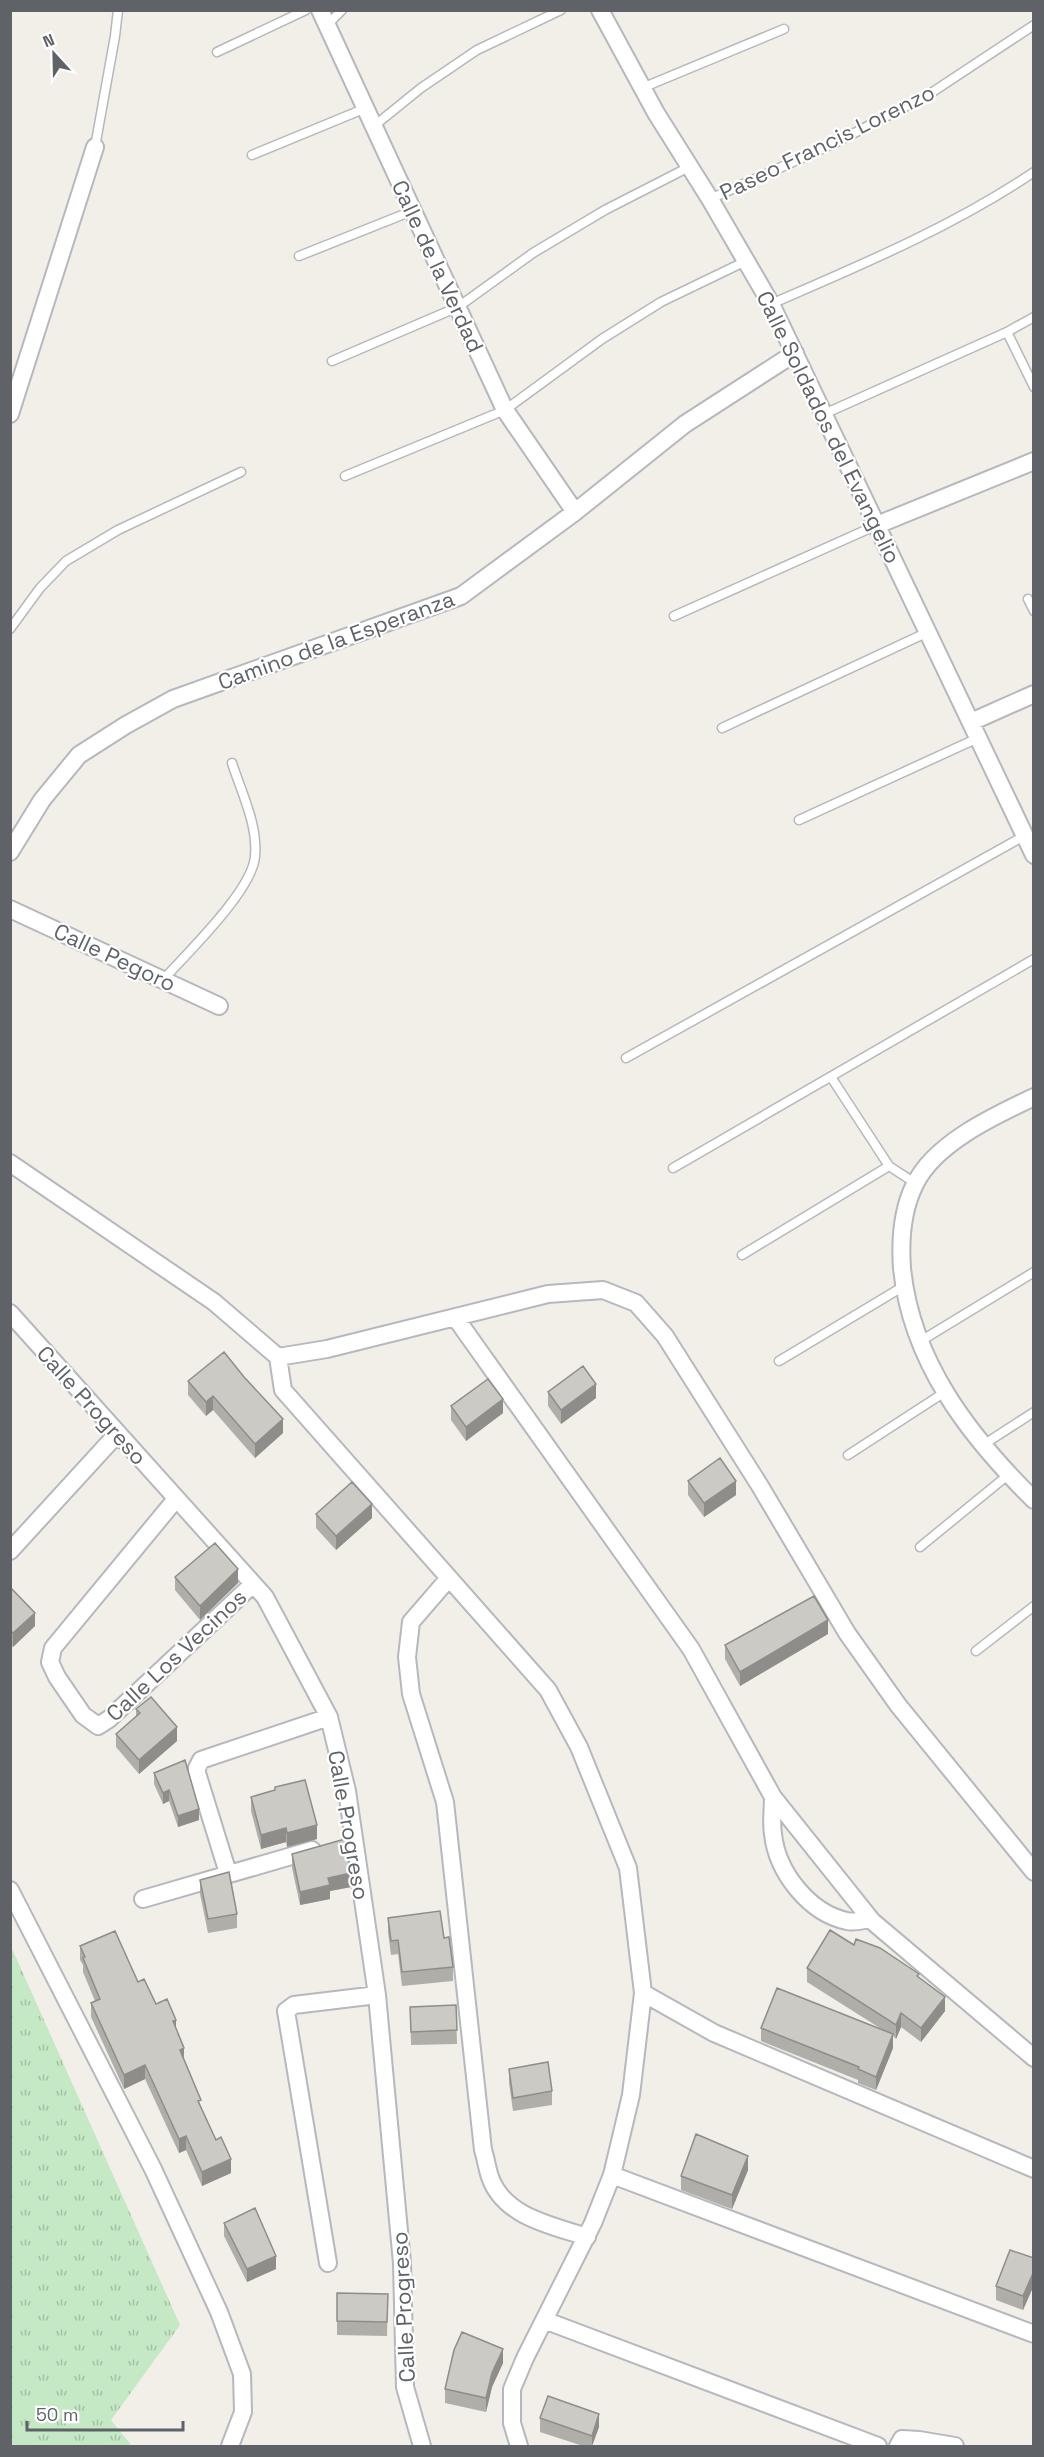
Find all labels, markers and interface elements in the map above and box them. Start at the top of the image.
north arrow [24,24,84,84]
text: N [40,29,57,52]
street label: Paseo Francis Lorenzo [715,78,939,206]
street label: Calle de la Verdad [386,175,490,357]
street label: Calle Soldados del Evangelio [751,286,907,568]
street label: Camino de la Esperanza [214,584,458,696]
street label: Calle Pegoro [50,917,180,997]
street label: Calle Progreso [31,1339,153,1471]
street label: Calle Los Vecinos [100,1583,252,1727]
street label: Calle Progreso [322,1748,376,1902]
street label: Calle Progreso [385,2231,421,2383]
scale bar [27,2394,183,2432]
text: 50 m [36,2403,78,2426]

